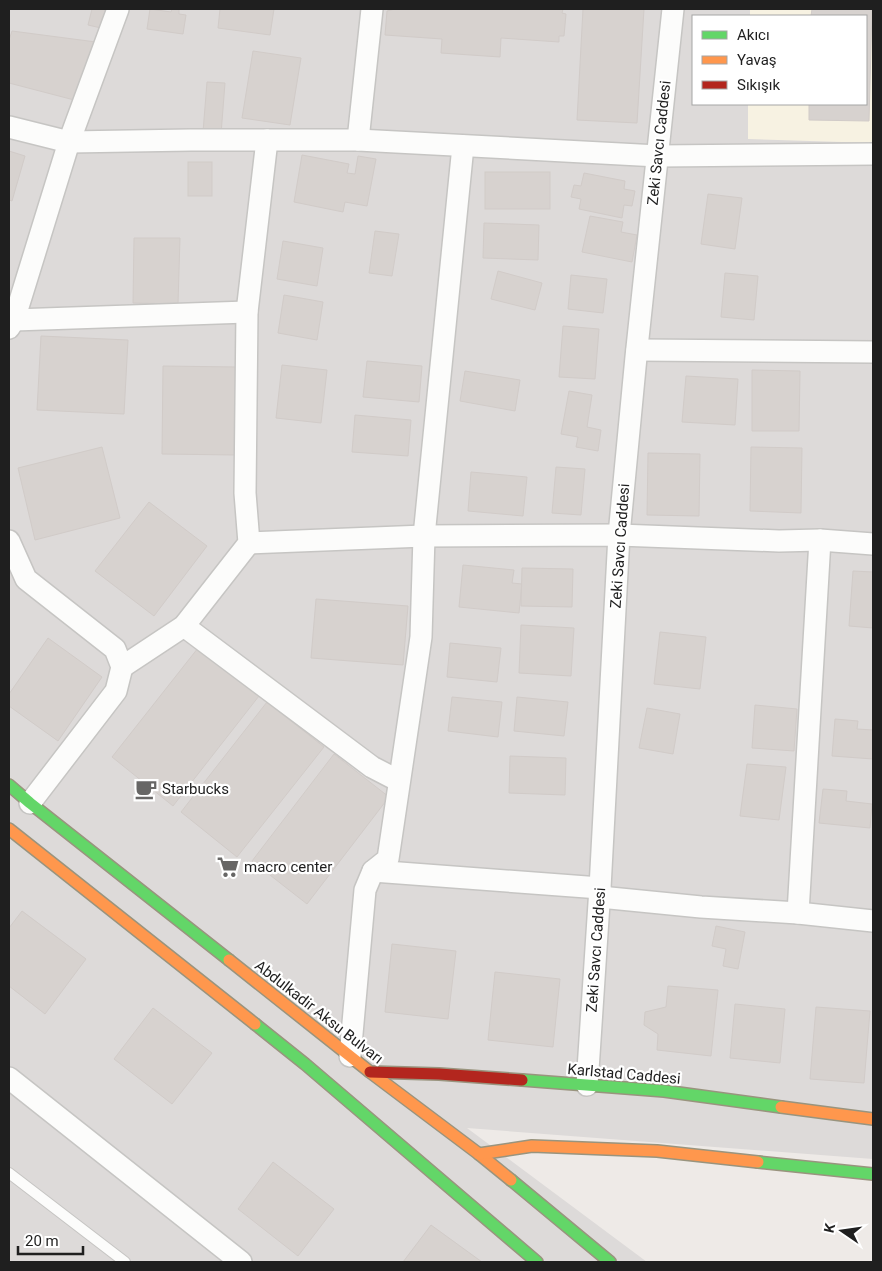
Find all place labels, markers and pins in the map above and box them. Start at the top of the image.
cafe icon: Starbucks [133,776,159,802]
place label: Starbucks [162,780,229,798]
supermarket icon: macro center [215,854,241,880]
place label: macro center [244,858,332,876]

